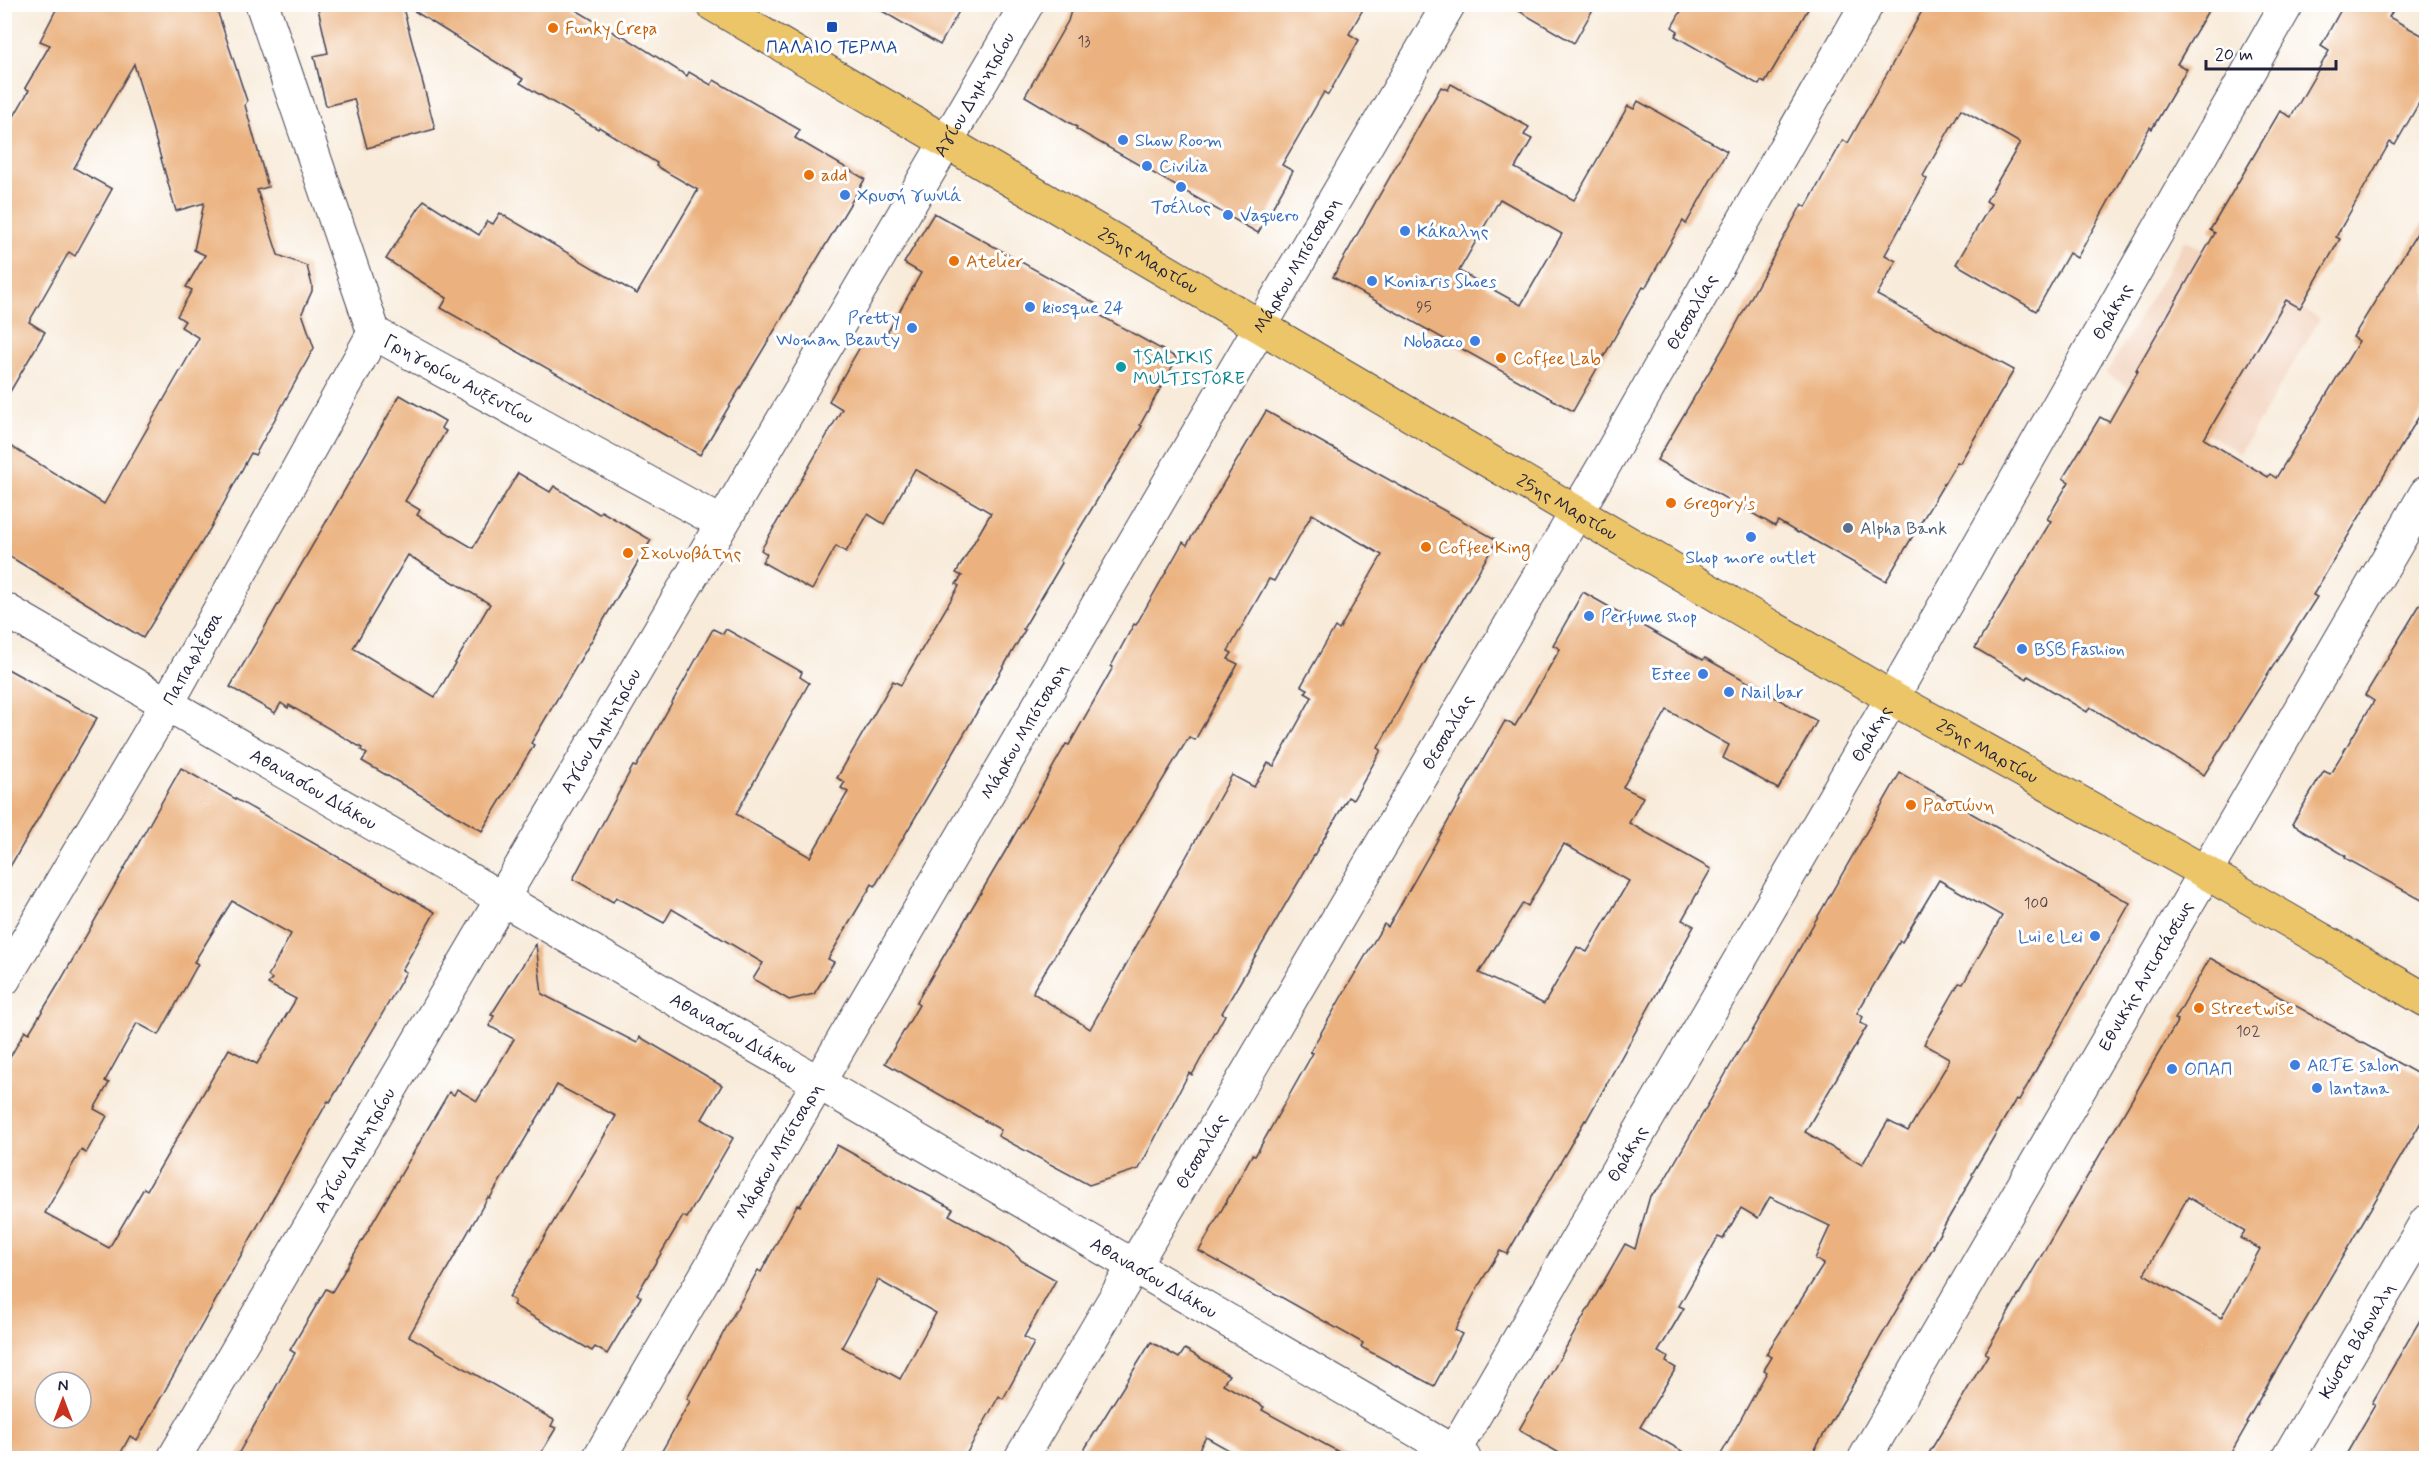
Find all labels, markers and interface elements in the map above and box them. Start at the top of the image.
place label: Funky Crepa [565,17,657,41]
marker: ΠΑΛΑΙΟ ΤΕΡΜΑ [825,20,839,34]
marker: Funky Crepa [546,21,560,35]
street label: Αγίου Δημητρίου [929,28,1021,162]
house number: 13 [1077,32,1091,52]
scale bar [2206,33,2336,71]
place label: ΠΑΛΑΙΟ ΤΕΡΜΑ [766,36,898,60]
text: 20 m [2215,43,2253,67]
place label: Show Room [1135,129,1222,153]
marker: Show Room [1116,133,1130,147]
place label: Civilia [1159,155,1209,179]
marker: Civilia [1140,159,1154,173]
place label: add [821,164,848,188]
marker: add [802,168,816,182]
marker: Τσέλιος [1174,180,1188,194]
place label: Χρυσή γωνιά [857,184,962,208]
marker: Χρυσή γωνιά [838,188,852,202]
street label: Μάρκου Μπότσαρη [1248,193,1347,338]
place label: Τσέλιος [1151,195,1211,220]
place label: Vaquero [1240,204,1299,228]
marker: Vaquero [1221,208,1235,222]
place label: Κάκαλης [1417,220,1489,244]
street label: 25ης Μαρτίου [1093,222,1202,300]
marker: Κάκαλης [1398,224,1412,238]
place label: Atelier [966,250,1024,274]
marker: Atelier [947,254,961,268]
place label: Koniaris Shoes [1384,270,1497,294]
street label: Θεσσαλίας [1661,270,1724,355]
marker: Koniaris Shoes [1365,274,1379,288]
street label: Θράκης [2087,279,2139,345]
place label: kiosque 24 [1042,296,1124,320]
house number: 95 [1416,298,1432,318]
marker: kiosque 24 [1023,300,1037,314]
place label: Pretty Woman Beauty [776,307,900,352]
marker: Pretty Woman Beauty [905,321,919,335]
street label: Γρηγορίου Αυξεντίου [379,330,537,431]
place label: Nobacco [1403,330,1463,354]
marker: Nobacco [1468,334,1482,348]
place label: TSALIKIS MULTISTORE [1133,346,1245,391]
place label: Coffee Lab [1513,347,1601,371]
marker: Coffee Lab [1494,351,1508,365]
marker: TSALIKIS MULTISTORE [1114,360,1128,374]
street label: 25ης Μαρτίου [1512,469,1621,547]
place label: Gregory's [1683,492,1755,517]
marker: Gregory's [1664,496,1678,510]
place label: Alpha Bank [1860,517,1947,541]
marker: Alpha Bank [1841,521,1855,535]
marker: Shop more outlet [1744,530,1758,544]
place label: Coffee King [1438,536,1530,561]
marker: Coffee King [1419,540,1433,554]
place label: Σχοινοβάτης [640,542,742,566]
marker: Σχοινοβάτης [621,546,635,560]
place label: Shop more outlet [1685,546,1817,570]
place label: Perfume shop [1601,605,1697,629]
street label: Παπαφλέσσα [158,608,229,710]
marker: Perfume shop [1582,609,1596,623]
place label: BSB Fashion [2034,638,2125,662]
marker: BSB Fashion [2015,642,2029,656]
street label: Μάρκου Μπότσαρη [976,659,1074,804]
place label: Estee [1651,663,1691,687]
street label: Αγίου Δημητρίου [555,664,647,798]
marker: Estee [1696,667,1710,681]
place label: Nail bar [1741,681,1804,705]
marker: Nail bar [1722,685,1736,699]
street label: Θεσσαλίας [1417,690,1480,775]
street label: Θράκης [1846,701,1898,767]
street label: 25ης Μαρτίου [1932,714,2042,790]
street label: Αθανασίου Διάκου [245,744,381,836]
place label: Ραστώνη [1923,794,1994,818]
marker: Ραστώνη [1904,798,1918,812]
house number: 100 [2024,894,2048,914]
street label: Εθνικής Αντιστάσεως [2093,897,2199,1055]
place label: Lui e Lei [2018,925,2083,949]
marker: Lui e Lei [2088,929,2102,943]
street label: Αθανασίου Διάκου [665,988,801,1080]
place label: Streetwise [2211,997,2295,1021]
marker: Streetwise [2192,1001,2206,1015]
house number: 102 [2236,1022,2260,1042]
place label: ARTE salon [2307,1054,2399,1078]
place label: ΟΠΑΠ [2184,1058,2232,1082]
marker: ARTE salon [2288,1058,2302,1072]
marker: ΟΠΑΠ [2165,1062,2179,1076]
place label: lantana [2329,1077,2390,1101]
street label: Μάρκου Μπότσαρη [730,1079,829,1224]
marker: lantana [2310,1081,2324,1095]
street label: Αγίου Δημητρίου [309,1084,402,1217]
street label: Θεσσαλίας [1171,1109,1234,1194]
street label: Θράκης [1602,1121,1654,1187]
street label: Αθανασίου Διάκου [1085,1232,1221,1325]
street label: Κώστα Βάρναλη [2314,1279,2401,1404]
north arrow [33,1370,93,1430]
text: N [58,1376,68,1397]

